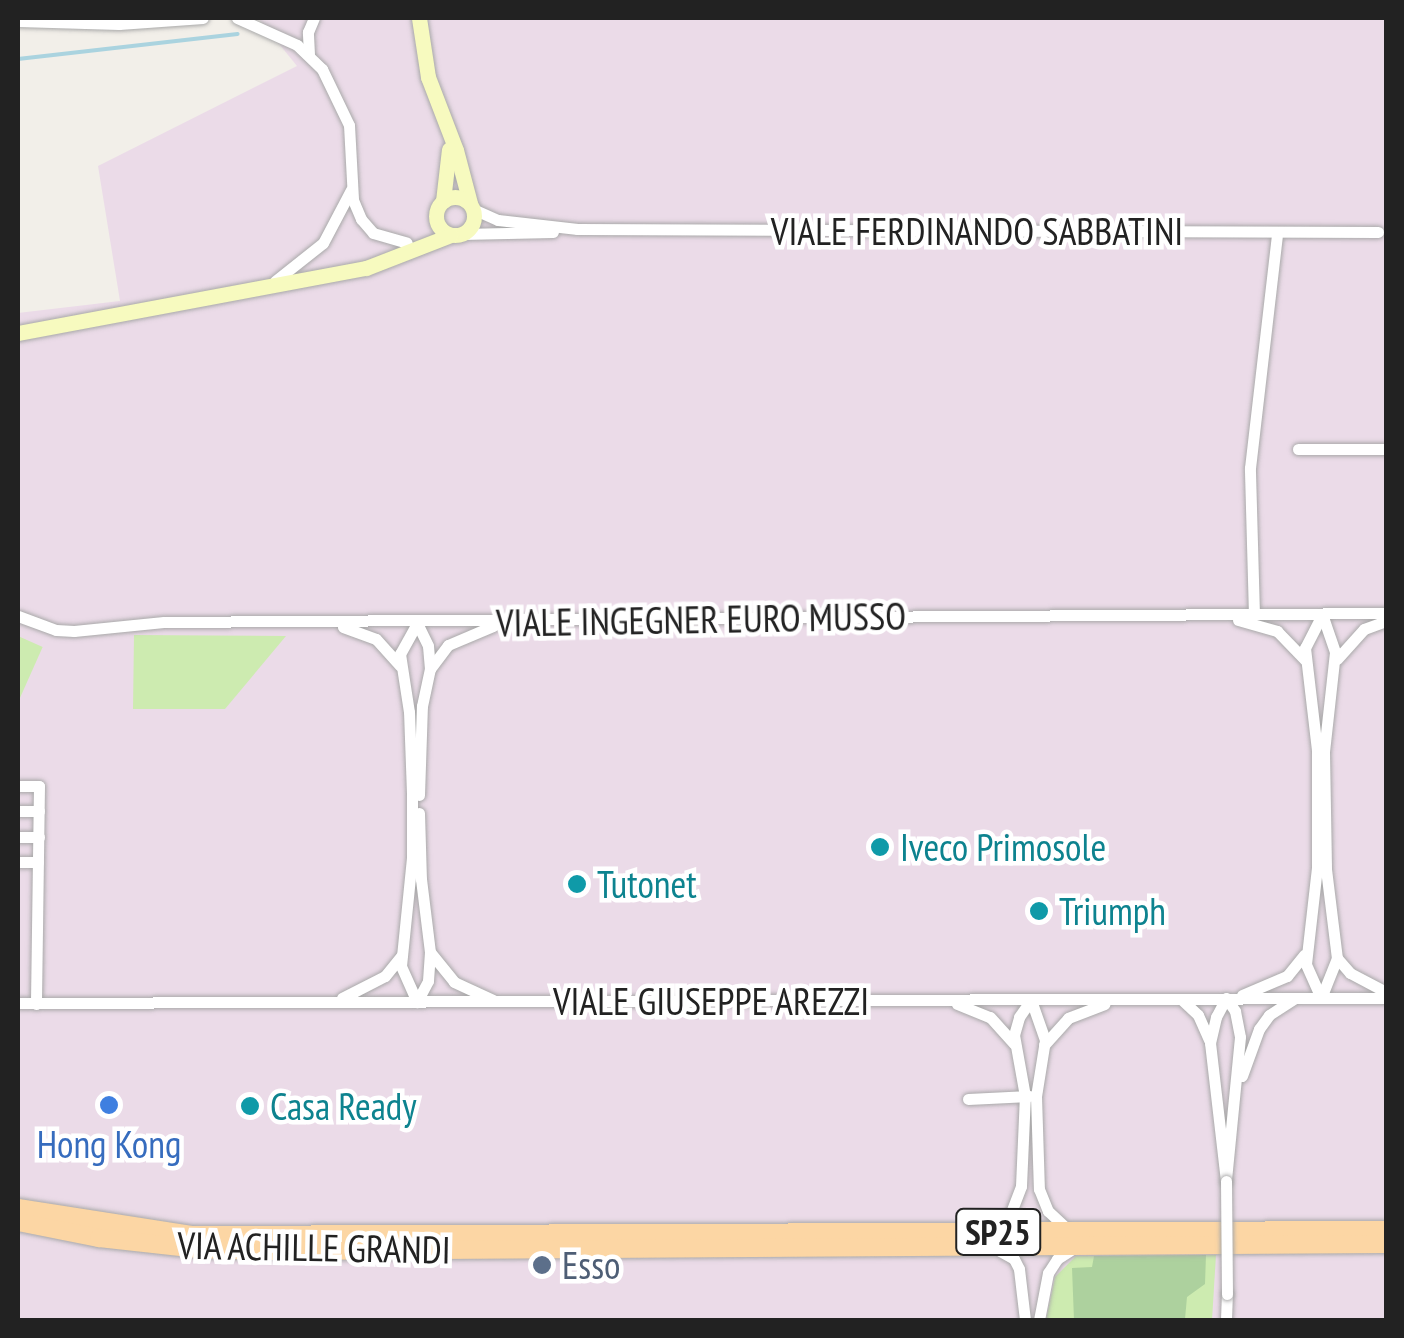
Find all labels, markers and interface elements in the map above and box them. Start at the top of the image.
street label: VIALE FERDINANDO SABBATINI [771,208,1183,254]
street label: VIALE INGEGNER EURO MUSSO [496,593,906,645]
place label: Iveco Primosole [900,824,1106,870]
marker: Iveco Primosole [869,836,891,858]
place label: Tutonet [597,861,697,907]
marker: Tutonet [566,873,588,895]
place label: Triumph [1059,888,1166,934]
marker: Triumph [1028,900,1050,922]
street label: VIALE GIUSEPPE AREZZI [552,978,870,1024]
place label: Casa Ready [270,1083,417,1129]
marker: Hong Kong [98,1094,120,1116]
marker: Casa Ready [239,1095,261,1117]
place label: Hong Kong [37,1121,181,1167]
road number: SP25 [953,1202,1043,1262]
street label: VIA ACHILLE GRANDI [176,1222,452,1272]
place label: Esso [562,1242,620,1288]
marker: Esso [531,1254,553,1276]

